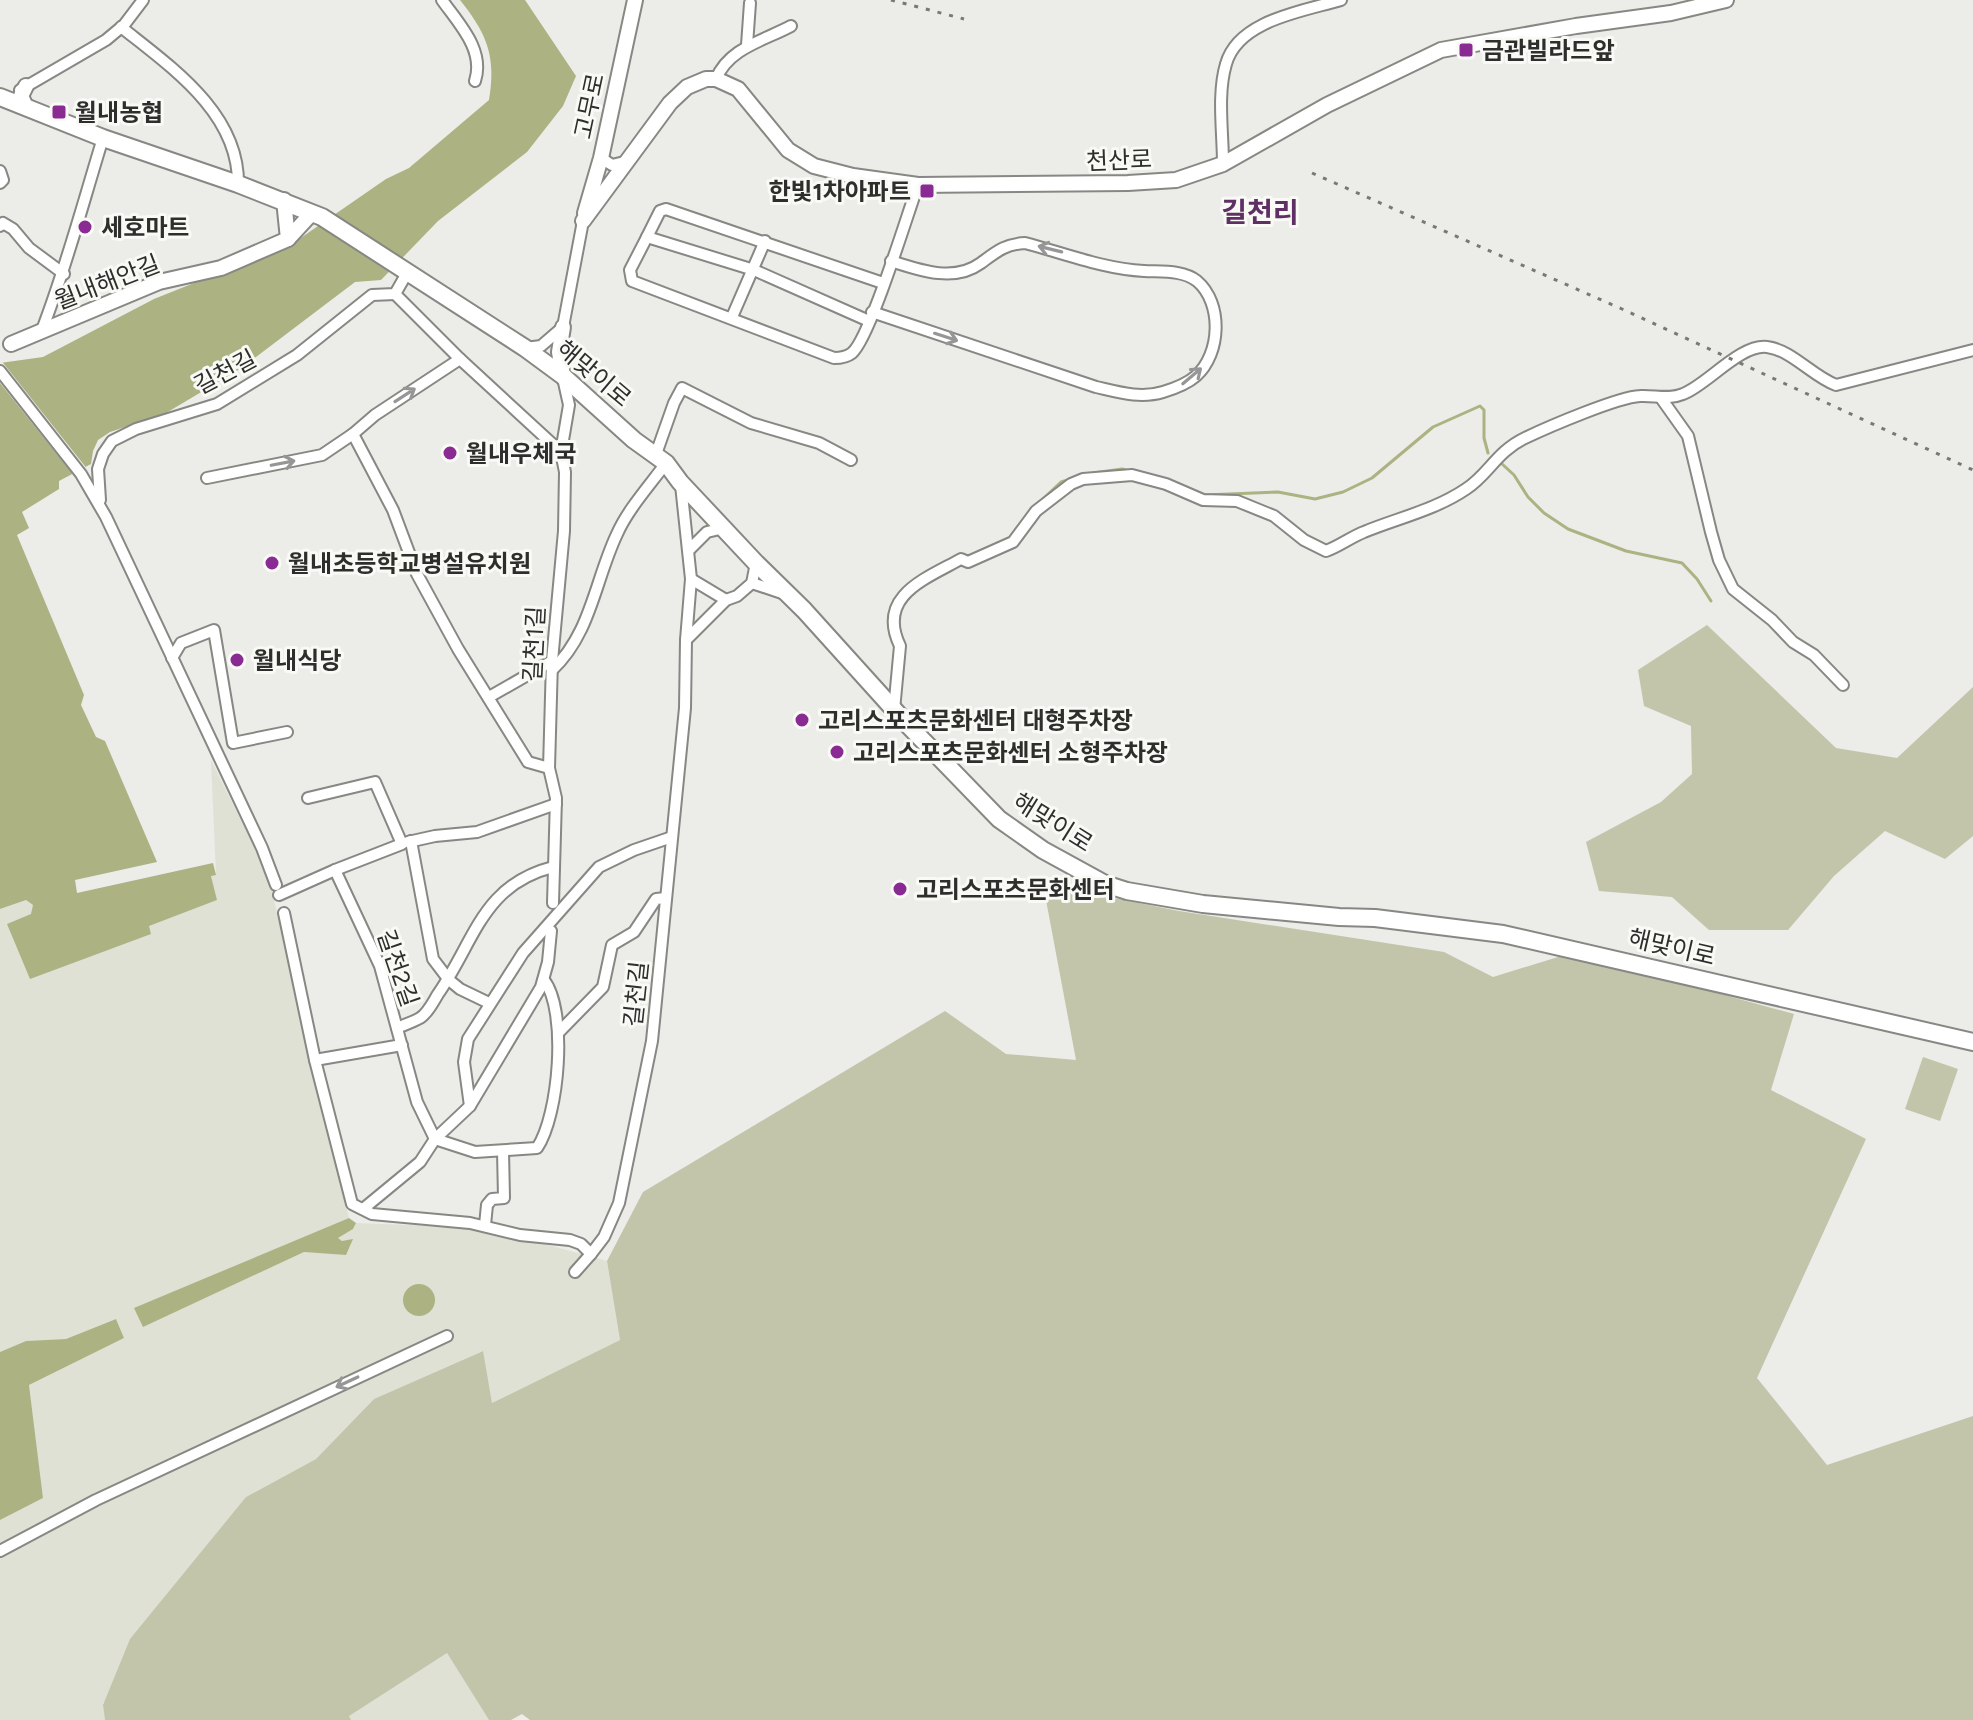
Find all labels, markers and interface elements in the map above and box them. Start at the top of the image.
place label: 금관빌라드앞 [1482,36,1614,65]
marker: 금관빌라드앞 [1457,41,1475,59]
street label: 고무로 [568,71,610,141]
place label: 월내농협 [75,98,163,127]
marker: 월내농협 [50,103,68,121]
street label: 천산로 [1085,144,1153,176]
place label: 한빛1차아파트 [768,177,911,206]
marker: 한빛1차아파트 [918,182,936,200]
district label: 길천리 [1221,195,1299,229]
place label: 세호마트 [101,213,189,242]
marker: 세호마트 [76,218,94,236]
one-way arrow [1037,241,1063,256]
street label: 월내해안길 [50,249,164,315]
one-way arrow [933,330,958,345]
street label: 해맞이로 [551,334,637,412]
street label: 길천길 [189,344,261,400]
one-way arrow [1181,367,1202,385]
one-way arrow [393,387,416,403]
place label: 월내우체국 [466,439,576,468]
marker: 월내우체국 [441,444,459,462]
one-way arrow [270,454,295,469]
place label: 월내초등학교병설유치원 [288,549,531,578]
marker: 월내초등학교병설유치원 [263,554,281,572]
street label: 길천1길 [518,605,550,683]
place label: 월내식당 [253,646,341,675]
marker: 월내식당 [228,651,246,669]
place label: 고리스포츠문화센터 대형주차장 [818,706,1133,735]
marker: 고리스포츠문화센터 대형주차장 [793,711,811,729]
place label: 고리스포츠문화센터 소형주차장 [853,738,1168,767]
marker: 고리스포츠문화센터 소형주차장 [828,743,846,761]
street label: 해맞이로 [1008,786,1098,858]
place label: 고리스포츠문화센터 [916,875,1115,904]
marker: 고리스포츠문화센터 [891,880,909,898]
street label: 해맞이로 [1626,923,1718,971]
street label: 길천2길 [371,926,425,1010]
street label: 길천길 [618,960,654,1028]
one-way arrow [335,1376,360,1391]

